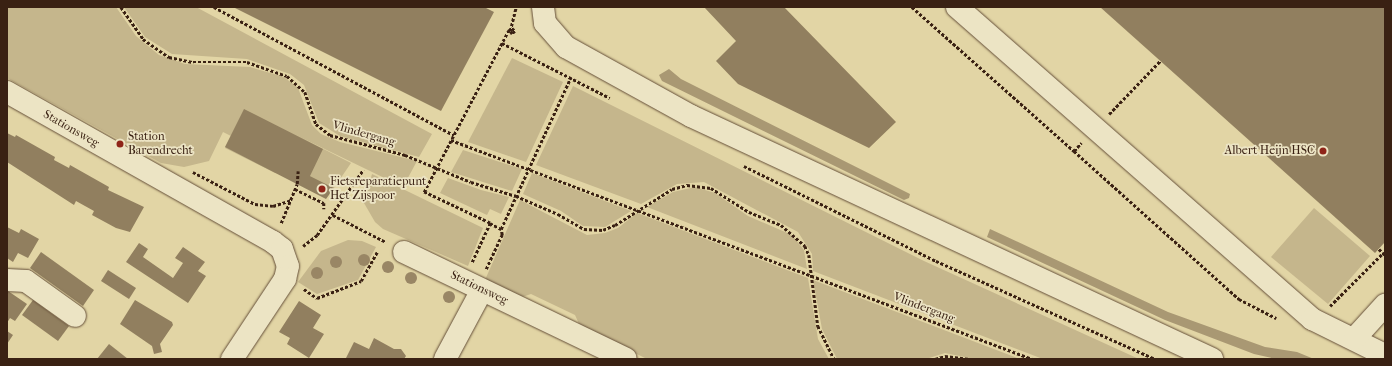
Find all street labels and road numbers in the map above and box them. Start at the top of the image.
street label: Stationsweg [40,107,102,151]
street label: Vlindergang [331,118,397,150]
street label: Stationsweg [448,268,510,308]
street label: Vlindergang [891,290,957,326]

